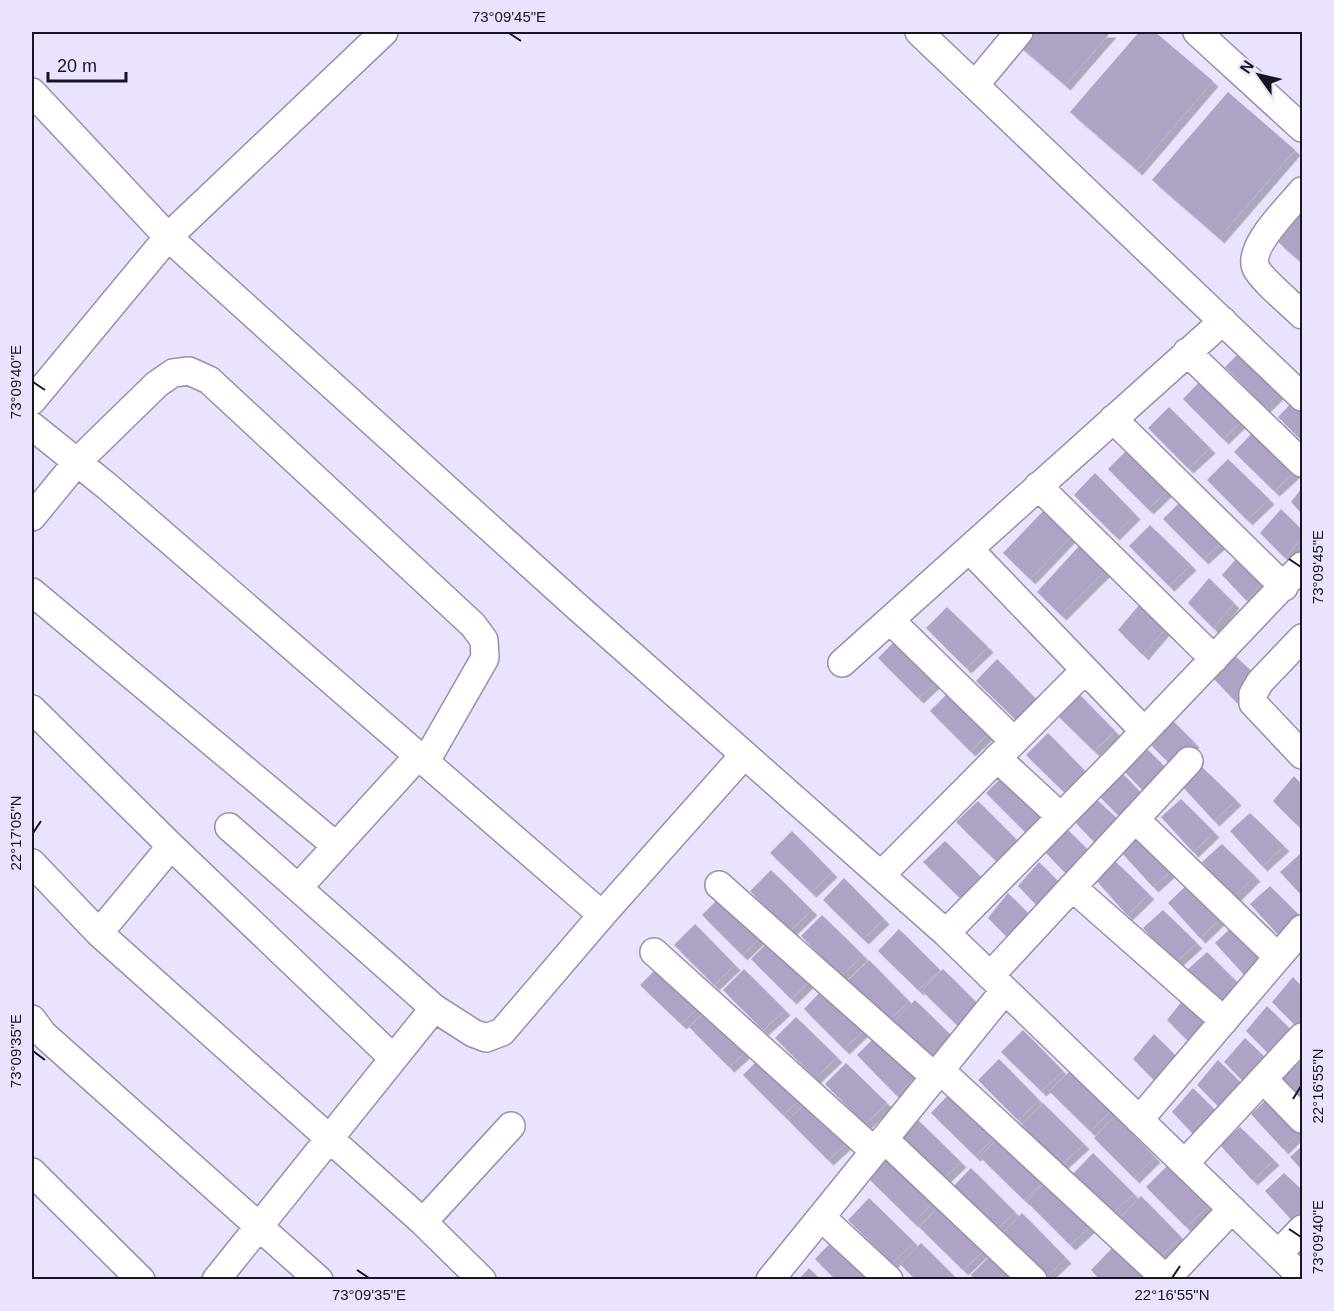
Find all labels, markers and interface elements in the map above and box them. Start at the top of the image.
text: 73°09'45"E [472,8,546,25]
scale bar [48,45,126,83]
north arrow [1229,45,1289,105]
text: 20 m [57,56,97,76]
text: N [1237,57,1257,76]
text: 73°09'40"E [7,345,24,419]
text: 73°09'45"E [1309,530,1326,604]
text: 22°17'05"N [7,795,24,871]
text: 73°09'35"E [7,1014,24,1088]
text: 22°16'55"N [1309,1048,1326,1124]
text: 73°09'40"E [1309,1200,1326,1274]
text: 73°09'35"E [332,1286,406,1303]
text: 22°16'55"N [1134,1286,1210,1303]

